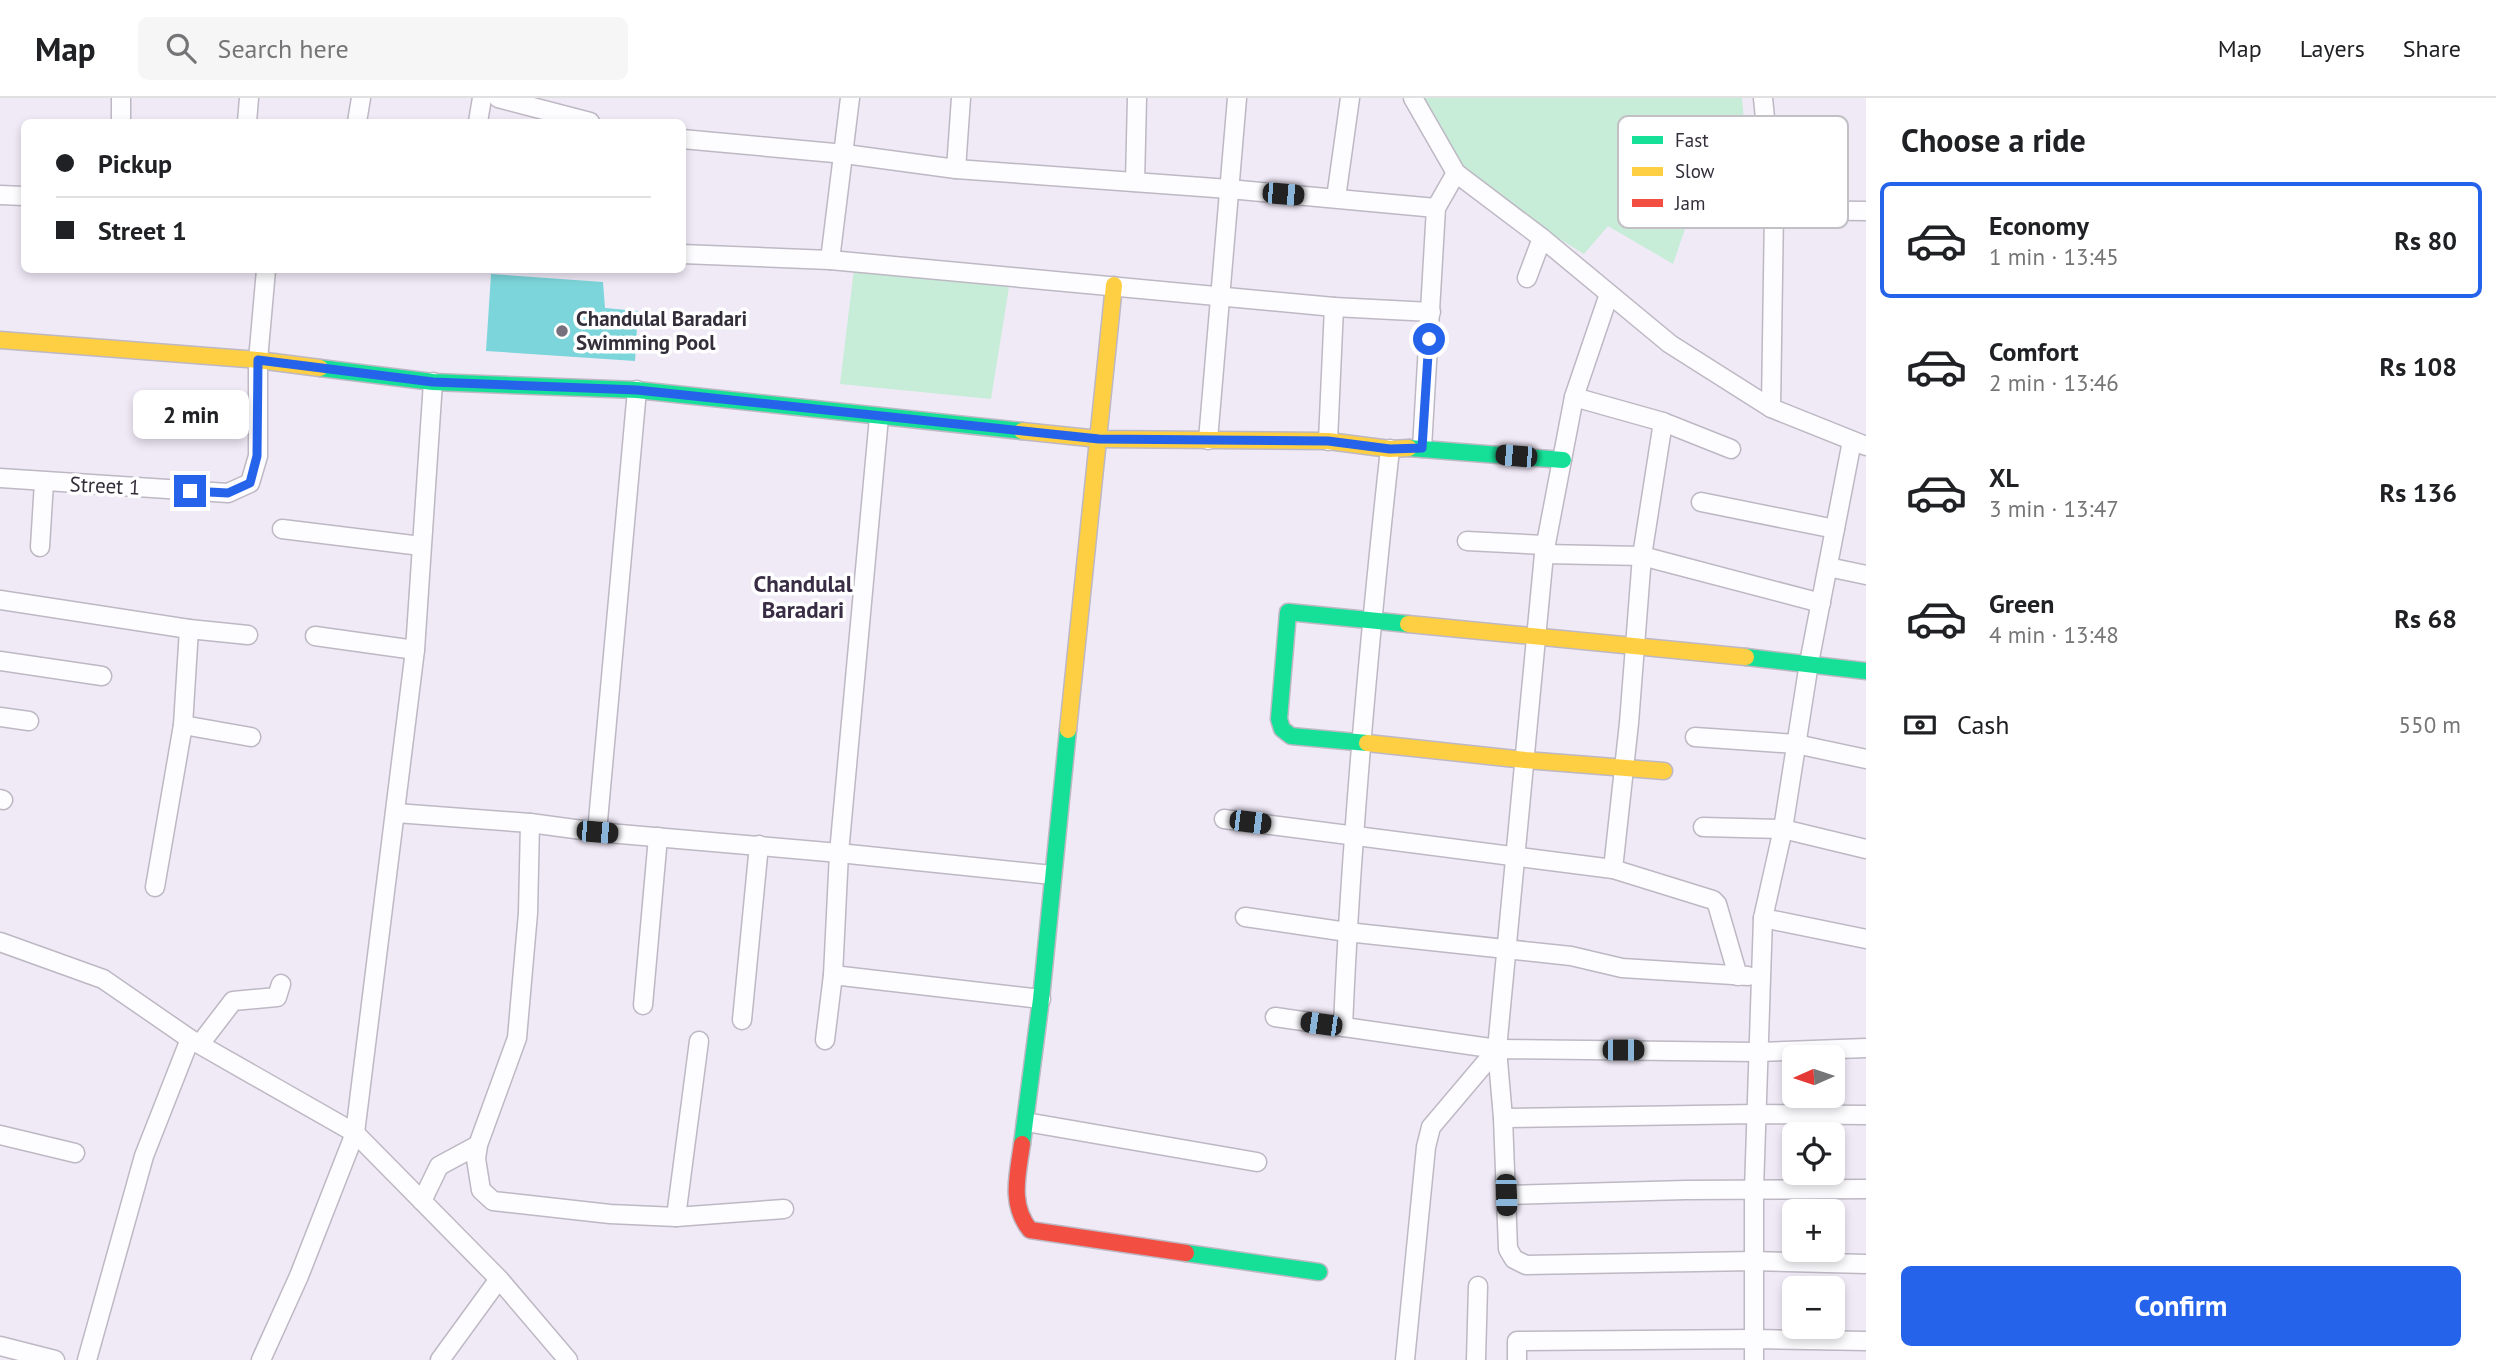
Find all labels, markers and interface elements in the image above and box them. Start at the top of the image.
search box [138,17,628,80]
text: Map [35,27,96,70]
icon: search [162,29,200,67]
text: Search here [218,32,349,65]
text: Map [2218,33,2262,64]
text: Layers [2300,33,2365,64]
text: Share [2403,33,2461,64]
legend [1618,116,1848,228]
text: Choose a ride [1901,119,2086,161]
text: Fast [1675,128,1709,152]
text: Pickup [98,147,172,180]
text: Slow [1675,159,1715,183]
car [1262,182,1305,206]
text: Jam [1674,191,1705,215]
icon: car [1905,209,1968,272]
text: Economy [1989,209,2089,242]
text: Street 1 [98,214,187,247]
text: Rs 80 [2394,224,2457,257]
text: 1 min · 13:45 [1989,242,2119,271]
place label: Chandulal Baradari Swimming Pool [576,305,747,356]
marker: Chandulal Baradari Swimming Pool [554,323,570,339]
route start [1413,323,1445,355]
icon: car [1905,335,1968,398]
text: Comfort [1989,335,2079,368]
text: Rs 108 [2380,350,2457,383]
text: 2 min · 13:46 [1989,368,2119,397]
callout: 2 min [132,390,248,438]
text: 2 min [163,400,219,429]
car [1495,444,1538,468]
icon: car [1905,461,1968,524]
text: XL [1989,461,2019,494]
street label: Street 1 [69,470,141,501]
route end [174,475,206,507]
text: Rs 136 [2380,476,2457,509]
text: 3 min · 13:47 [1989,494,2119,523]
district label: Chandulal Baradari [753,569,853,624]
icon: car [1905,587,1968,650]
text: Green [1989,587,2054,620]
text: Rs 68 [2394,602,2457,635]
text: 4 min · 13:48 [1989,620,2119,649]
icon: cash [1901,706,1939,744]
text: Cash [1957,708,2009,741]
text: 550 m [2399,710,2461,739]
car [1228,809,1273,835]
car [576,820,619,844]
car [1299,1011,1344,1037]
car [1603,1040,1645,1061]
north arrow [1782,1045,1844,1108]
map controls [1782,1045,1845,1339]
button: locate [1782,1122,1845,1185]
car [1495,1174,1518,1216]
button: + [1782,1199,1845,1262]
button: Confirm [1901,1266,2461,1346]
button: − [1782,1276,1845,1339]

